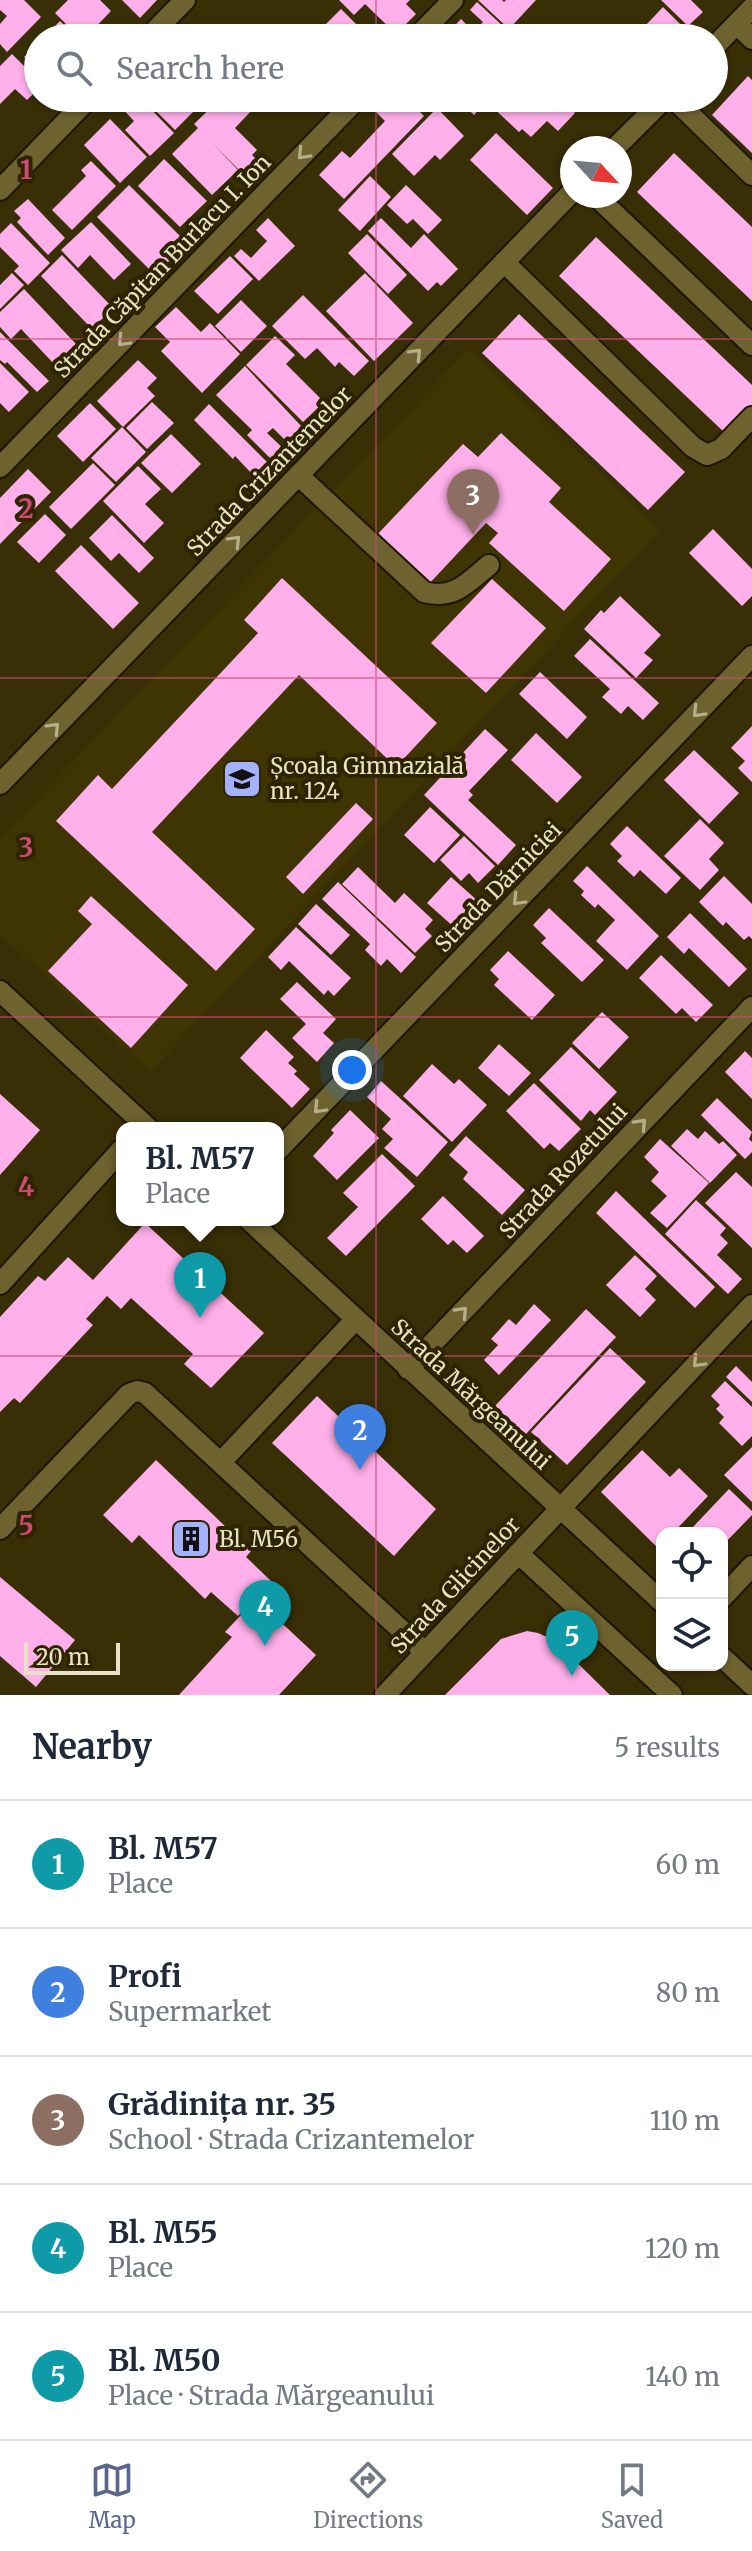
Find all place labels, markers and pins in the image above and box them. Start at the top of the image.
pin: 3 [447,469,499,535]
place label: Școala Gimnazială nr. 124 [270,752,464,805]
school or university icon: Școala Gimnazială nr. 124 [221,758,263,800]
pin: 1 [174,1252,226,1318]
pin: 2 [334,1404,386,1470]
building icon: Bl. M56 [170,1518,212,1560]
place label: Bl. M56 [219,1525,298,1553]
pin: 4 [239,1580,291,1646]
pin: 5 [546,1610,598,1676]

